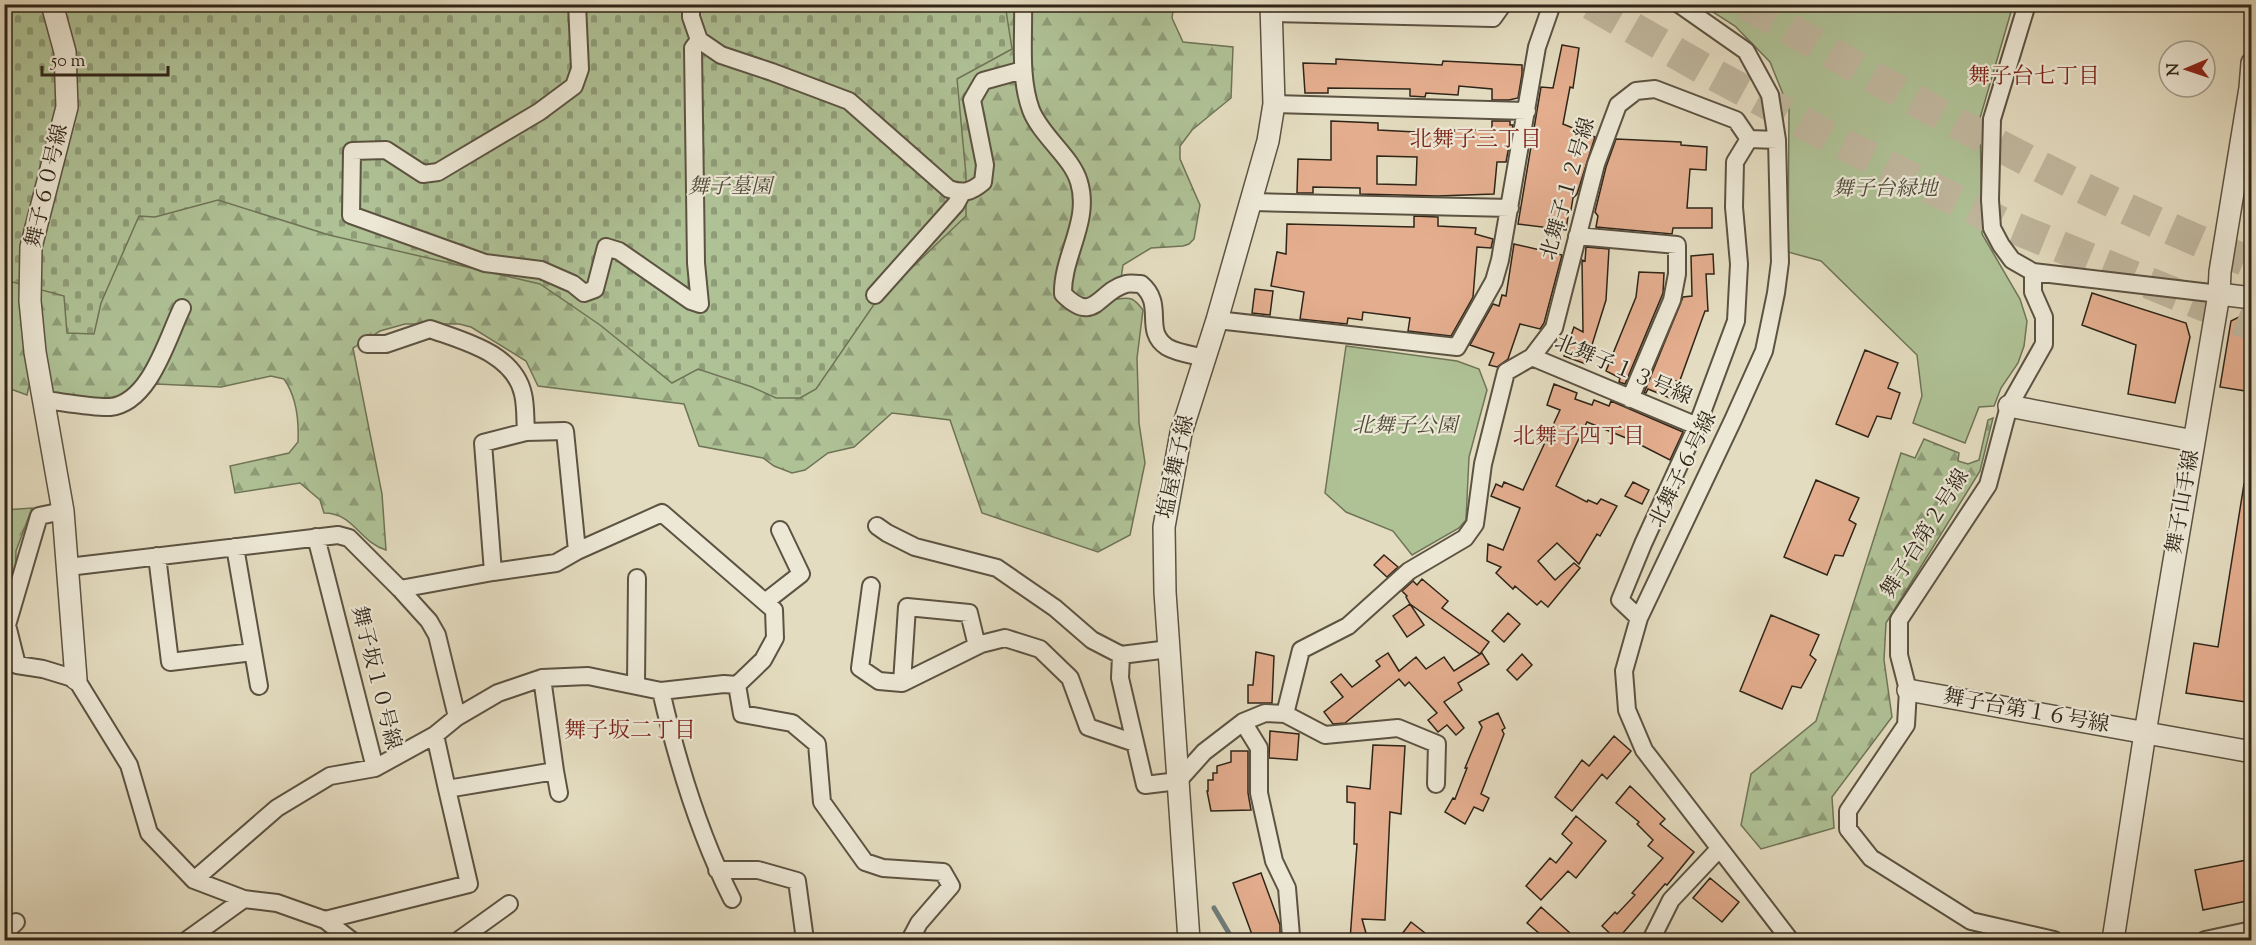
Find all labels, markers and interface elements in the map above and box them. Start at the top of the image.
scale bar [42,39,168,77]
north arrow [2157,39,2217,99]
text: 50 m [50,49,86,75]
district label: 舞子台七丁目 [1968,62,2100,94]
text: N [2163,62,2186,76]
street label: 北舞子１２号線 [1534,114,1604,264]
street label: 舞子６０号線 [19,121,77,251]
district label: 北舞子三丁目 [1410,125,1542,157]
park label: 舞子墓園 [688,173,775,203]
park label: 舞子台緑地 [1833,175,1939,205]
street label: 北舞子１３号線 [1549,328,1697,414]
street label: 北舞子６号線 [1643,407,1725,533]
park label: 北舞子公園 [1353,412,1460,442]
street label: 塩屋舞子線 [1151,413,1203,521]
district label: 北舞子四丁目 [1513,422,1645,454]
street label: 舞子山手線 [2160,448,2208,556]
street label: 舞子台第２号線 [1874,464,1978,604]
street label: 舞子坂１０号線 [343,603,407,753]
street label: 舞子台第１６号線 [1941,683,2111,741]
district label: 舞子坂二丁目 [564,716,696,748]

